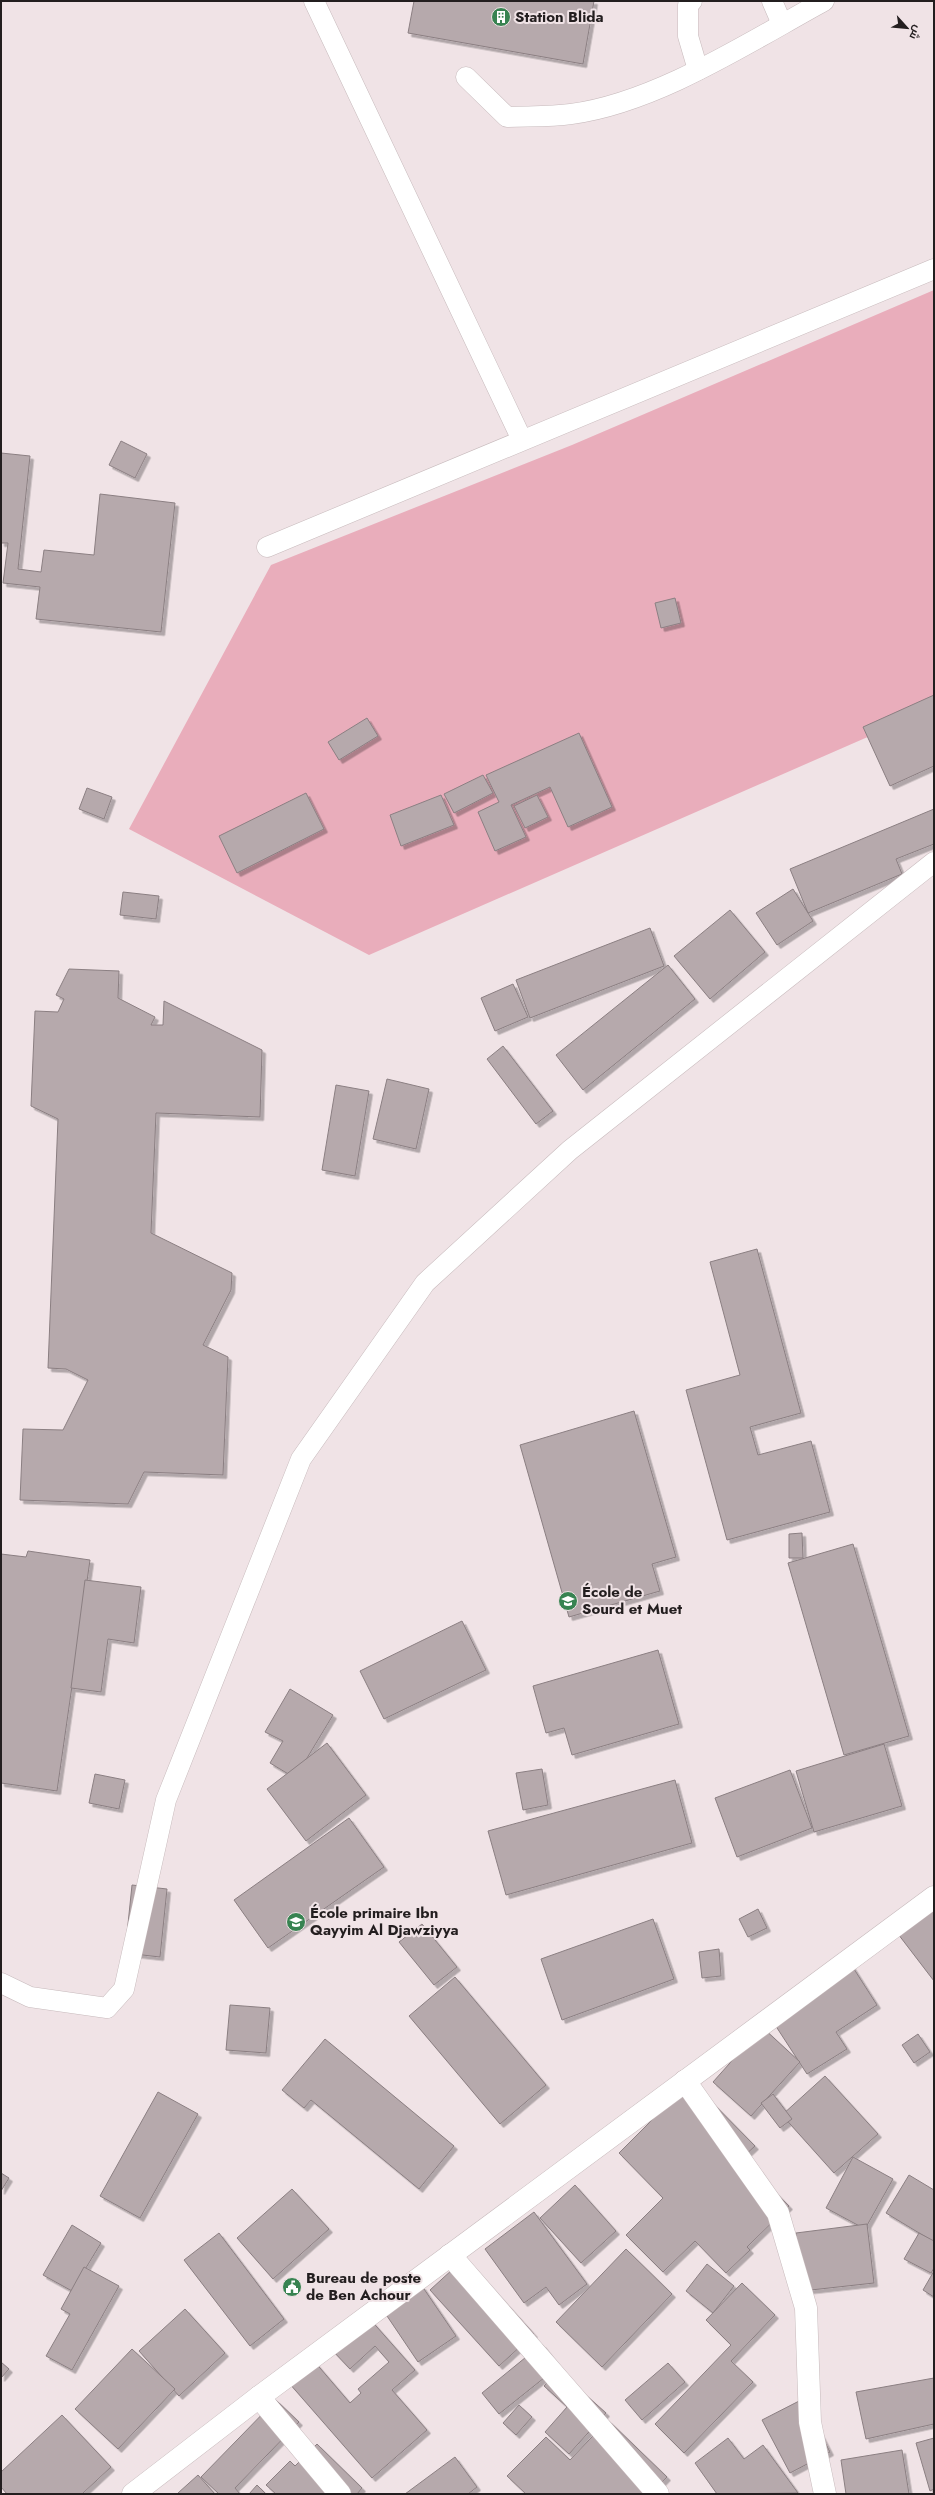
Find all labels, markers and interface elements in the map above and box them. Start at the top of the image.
building icon: Station Blida [490,6,512,28]
place label: Station Blida [515,6,604,28]
north arrow [887,8,927,48]
text: ش [906,23,926,42]
place label: École de Sourd et Muet [582,1581,682,1620]
school or university icon: École de Sourd et Muet [557,1590,579,1612]
place label: École primaire Ibn Qayyim Al Djawziyya [310,1902,459,1941]
school or university icon: École primaire Ibn Qayyim Al Djawziyya [285,1911,307,1933]
place label: Bureau de poste de Ben Achour [306,2267,421,2306]
public building icon: Bureau de poste de Ben Achour [281,2276,303,2298]

